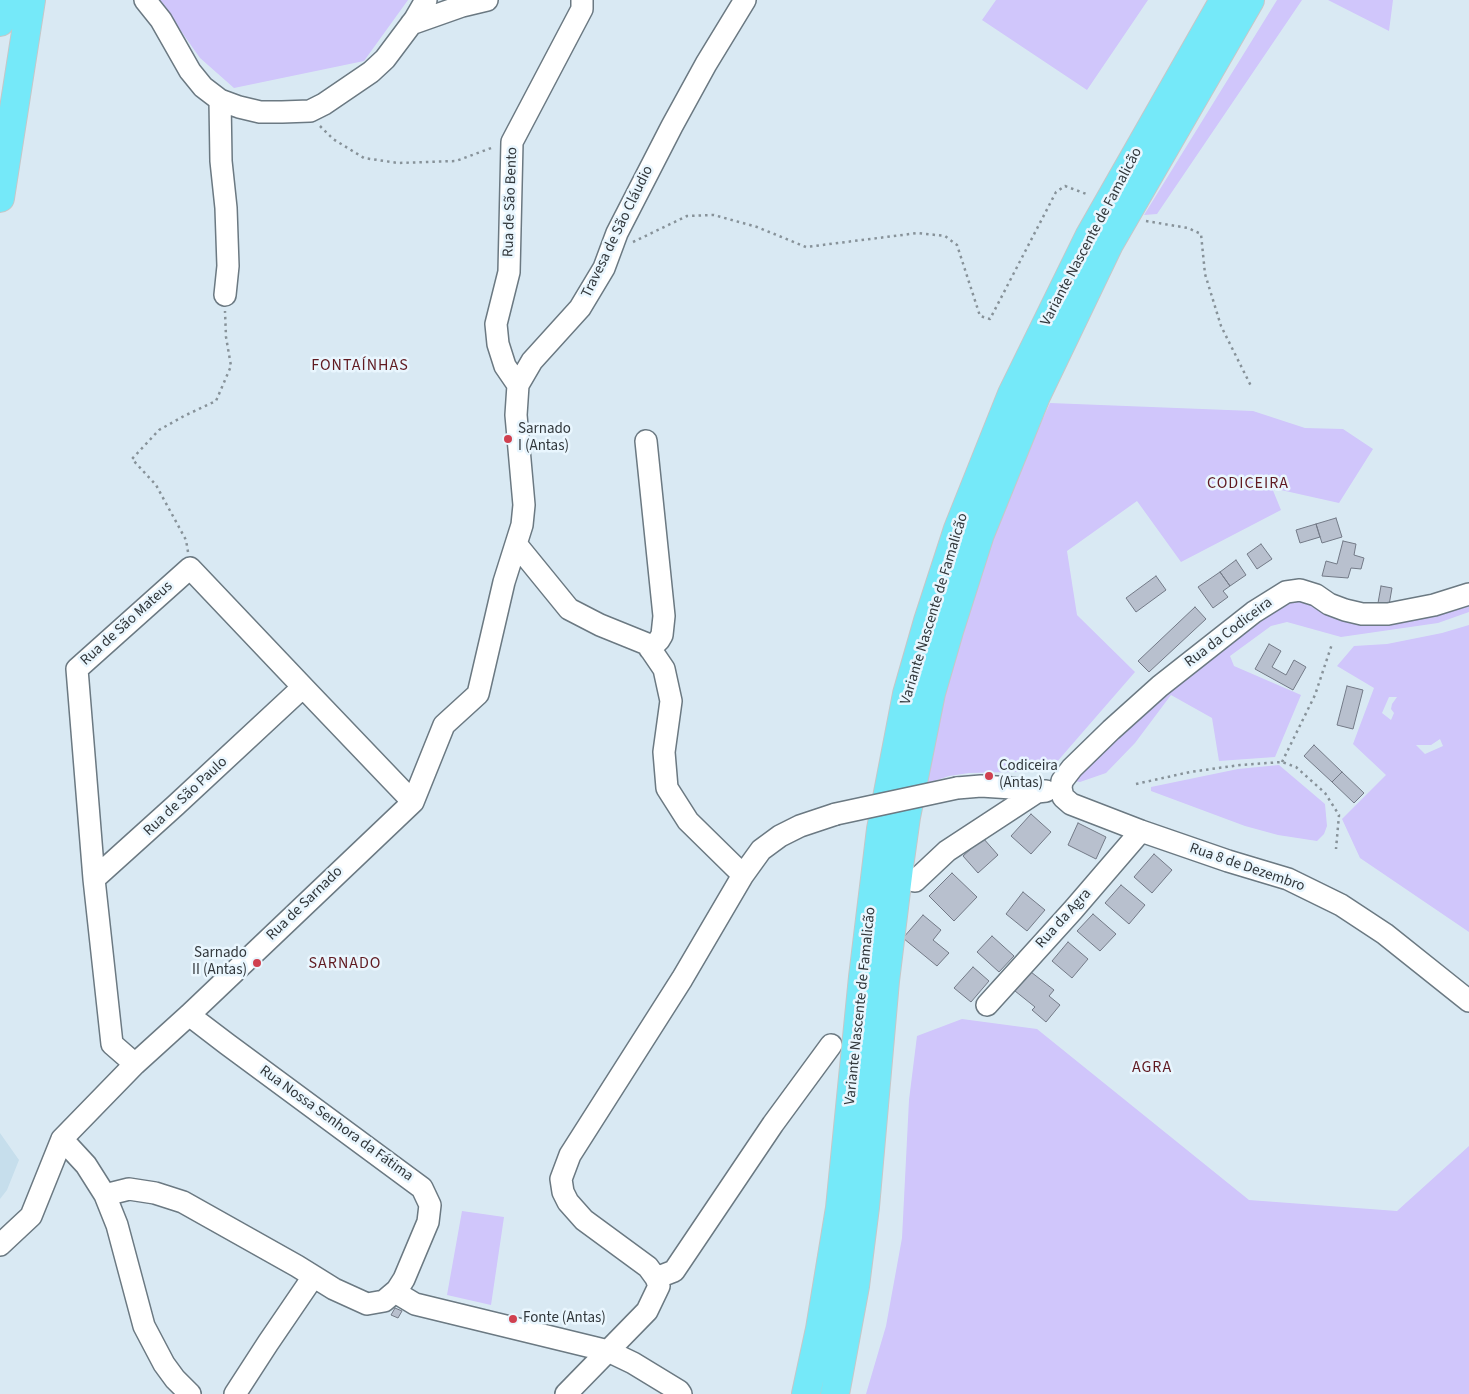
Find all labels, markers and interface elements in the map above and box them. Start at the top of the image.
street label: Variante Nascente de Famalicão [1037,145,1147,329]
street label: Rua de São Bento [500,147,522,257]
street label: Travesa de São Cláudio [578,163,658,301]
district label: FONTAÍNHAS [310,356,410,376]
place label: Sarnado I (Antas) [518,421,571,456]
marker: Sarnado I (Antas) [502,433,514,445]
district label: CODICEIRA [1206,474,1290,494]
street label: Variante Nascente de Famalicão [897,511,973,707]
street label: Rua de São Mateus [77,578,177,670]
street label: Rua da Codiceira [1182,594,1276,672]
street label: Rua de São Paulo [140,754,232,840]
place label: Codiceira (Antas) [999,758,1058,793]
marker: Codiceira (Antas) [983,770,995,782]
street label: Rua 8 de Dezembro [1187,840,1307,896]
street label: Rua de Sarnado [263,863,347,945]
street label: Rua da Agra [1032,885,1096,953]
street label: Variante Nascente de Famalicão [842,906,880,1106]
place label: Sarnado II (Antas) [192,945,247,980]
district label: SARNADO [308,954,382,974]
marker: Sarnado II (Antas) [251,957,263,969]
district label: AGRA [1131,1058,1173,1078]
street label: Rua Nossa Senhora da Fátima [256,1062,416,1186]
place label: Fonte (Antas) [523,1310,606,1328]
marker: Fonte (Antas) [507,1313,519,1325]

